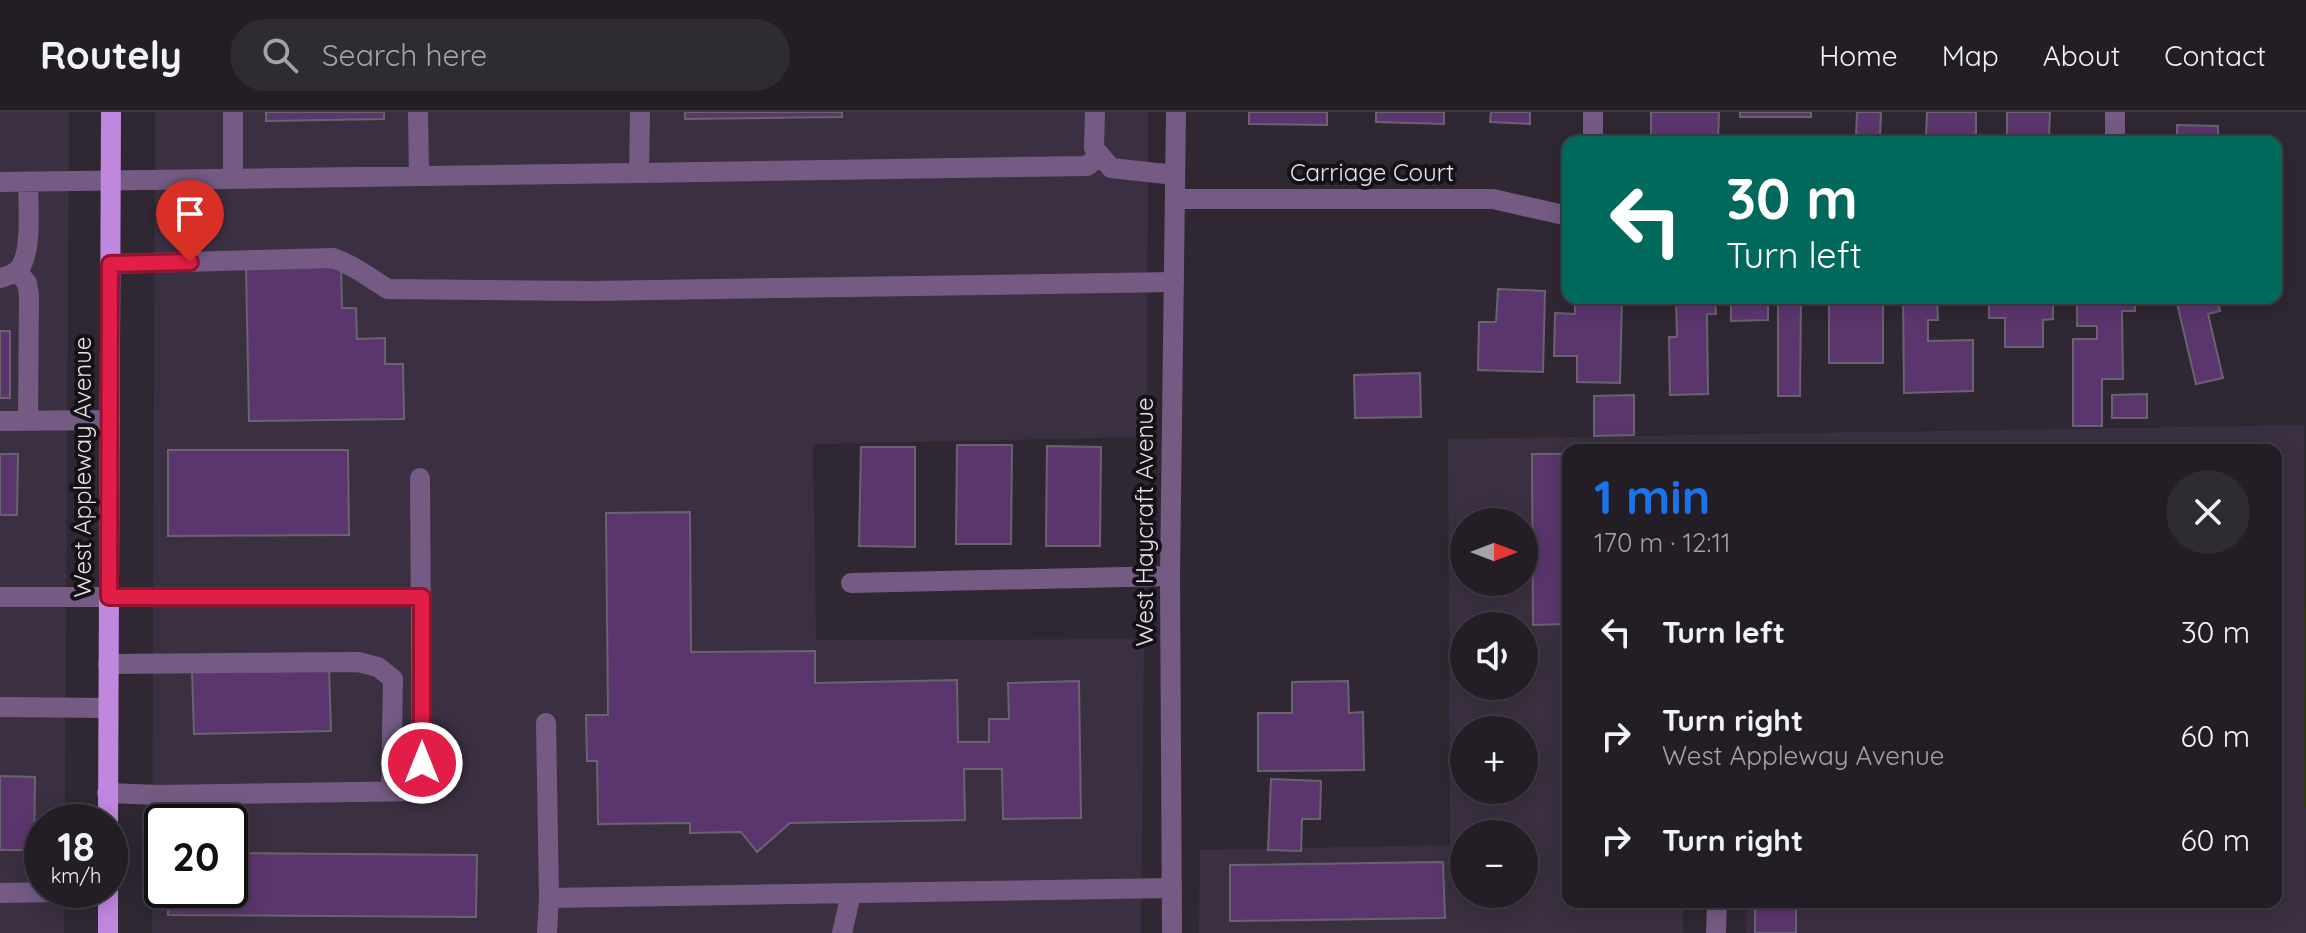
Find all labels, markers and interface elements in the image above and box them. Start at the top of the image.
search box [230,19,790,91]
text: Routely [40,31,182,79]
icon: search [258,33,302,77]
text: Search here [322,36,487,74]
text: Home [1819,38,1898,73]
text: Map [1942,38,1999,73]
text: About [2043,38,2120,73]
text: Contact [2164,38,2266,73]
street label: Carriage Court [1290,157,1454,187]
text: 30 m [1726,163,1858,233]
icon: left [1594,168,1698,272]
pin [156,180,224,262]
icon: arrive [168,192,212,236]
text: Turn left [1726,232,1862,277]
street label: West Appleway Avenue [67,337,97,597]
street label: West Haycraft Avenue [1129,397,1159,647]
text: 1 min [1594,466,1710,526]
button: close [2166,470,2250,554]
north arrow [1450,508,1538,596]
map controls [1450,508,1538,908]
text: 170 m · 12:11 [1594,526,1731,559]
icon: left [1594,610,1638,654]
button: sound [1450,612,1538,700]
text: Turn left [1662,613,1785,651]
text: 30 m [2181,613,2250,651]
text: Turn right [1662,701,1803,739]
icon: right [1594,714,1638,758]
button: + [1450,716,1538,804]
text: 60 m [2180,717,2250,755]
position arrow [380,721,464,805]
text: West Appleway Avenue [1662,739,1944,772]
speed limit sign: 20 [144,804,248,908]
icon: right [1594,818,1638,862]
button: − [1450,820,1538,908]
text: 18 [57,821,95,871]
text: Turn right [1662,821,1803,859]
text: 60 m [2180,821,2250,859]
text: km/h [51,863,101,888]

